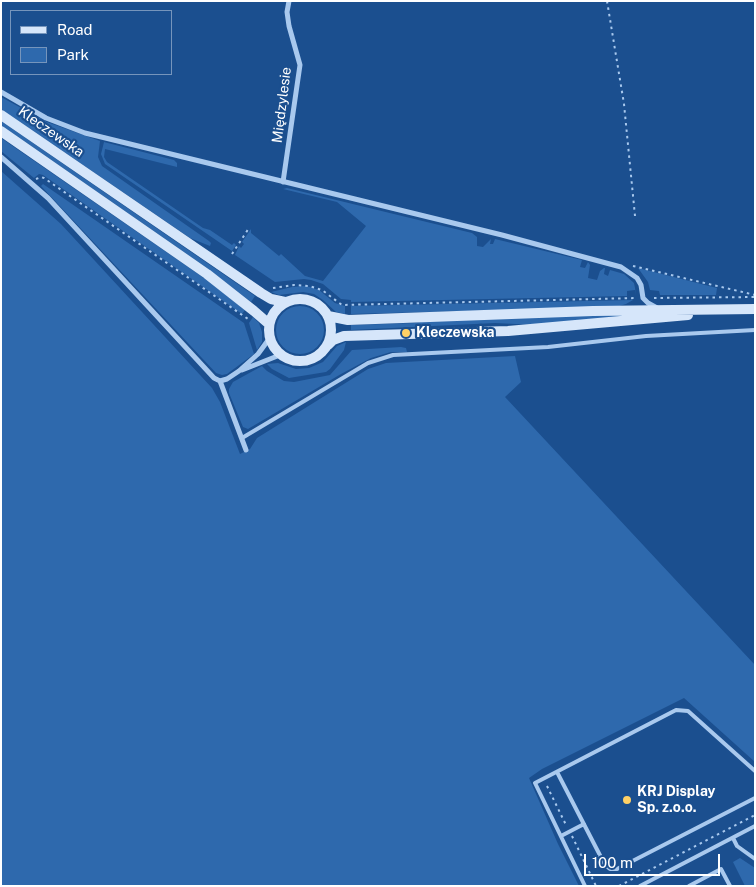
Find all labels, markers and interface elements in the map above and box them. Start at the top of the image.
legend [10,10,172,75]
text: Road [57,21,93,38]
text: Park [57,46,89,63]
street label: Międzylesie [269,66,295,144]
street label: Kleczewska [15,103,87,161]
place label: Kleczewska [416,325,495,341]
marker: Kleczewska [400,327,412,339]
place label: KRJ Display Sp. z.o.o. [637,784,715,816]
marker: KRJ Display Sp. z.o.o. [621,794,633,806]
scale bar [586,844,722,876]
text: 100 m [592,854,633,871]

